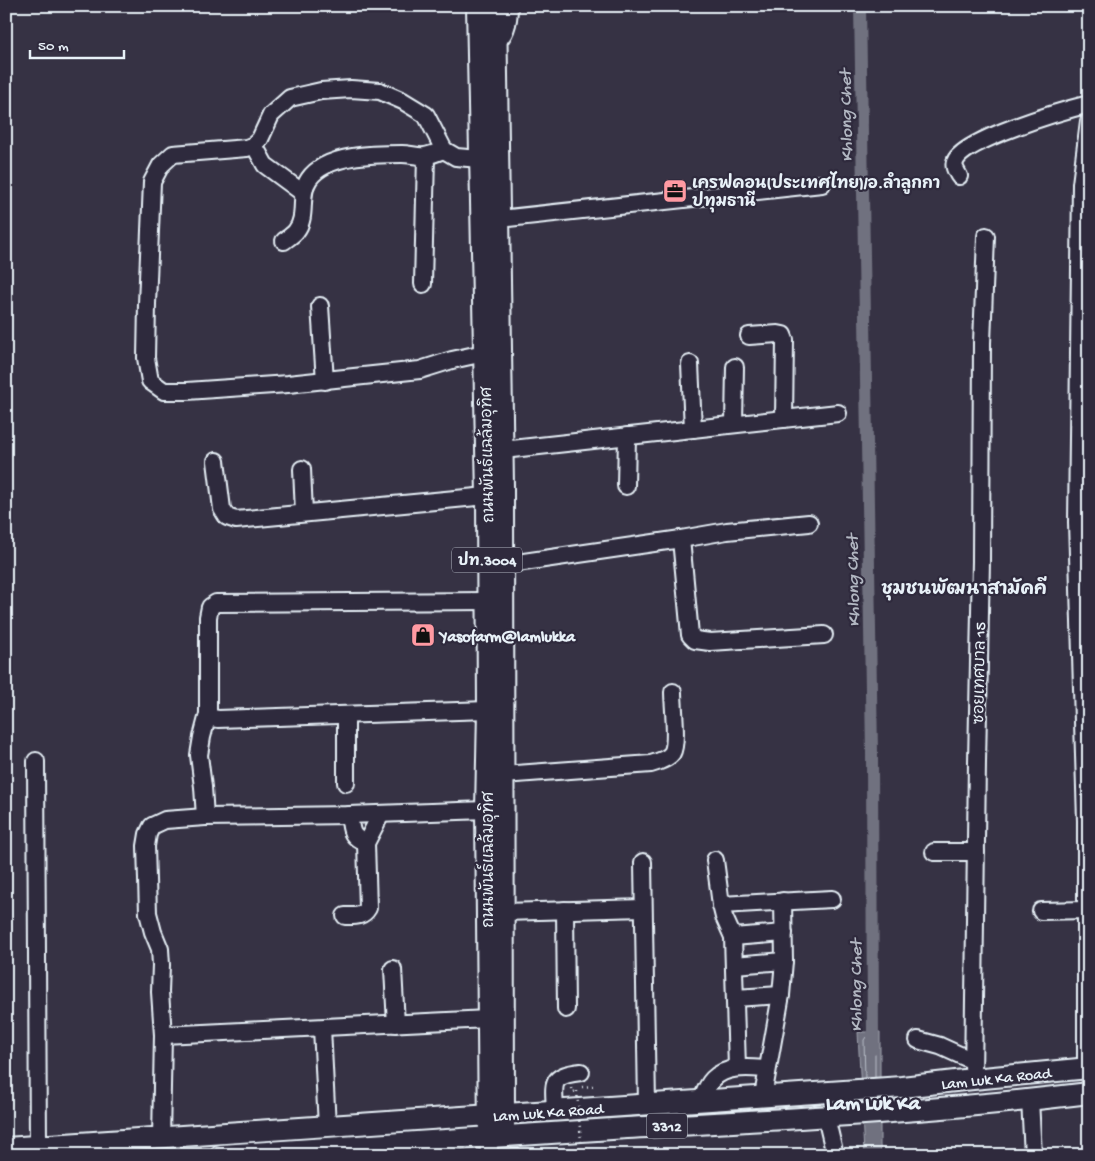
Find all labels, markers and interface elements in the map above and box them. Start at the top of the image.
scale bar [30,28,124,60]
text: 50 m [38,38,69,56]
water label: Khlong Chet [836,66,859,162]
place label: เครฟคอน(ประเทศไทย)/อ.ลำลูกกา ปทุมธานี [692,171,940,213]
office icon: เครฟคอน(ประเทศไทย)/อ.ลำลูกกา ปทุมธานี [662,178,688,204]
street label: ถนนพันธ์แฉล้มอุทิศ [474,385,500,523]
water label: Khlong Chet [843,531,866,627]
road number: ปท.3004 [452,548,522,572]
district label: ชุมชนพัฒนาสามัคคี [881,576,1047,601]
shop icon: Yasofarm@lamlukka [410,622,436,648]
street label: ซอยเทศบาล 15 [971,622,992,724]
place label: Yasofarm@lamlukka [438,628,576,648]
street label: ถนนพันธ์แฉล้มอุทิศ [476,790,500,928]
water label: Khlong Chet [847,936,868,1032]
street label: Lam Luk Ka Road [940,1065,1054,1096]
district label: Lam Luk Ka [826,1093,922,1118]
street label: Lam Luk Ka Road [492,1101,606,1128]
road number: 3312 [647,1114,687,1138]

